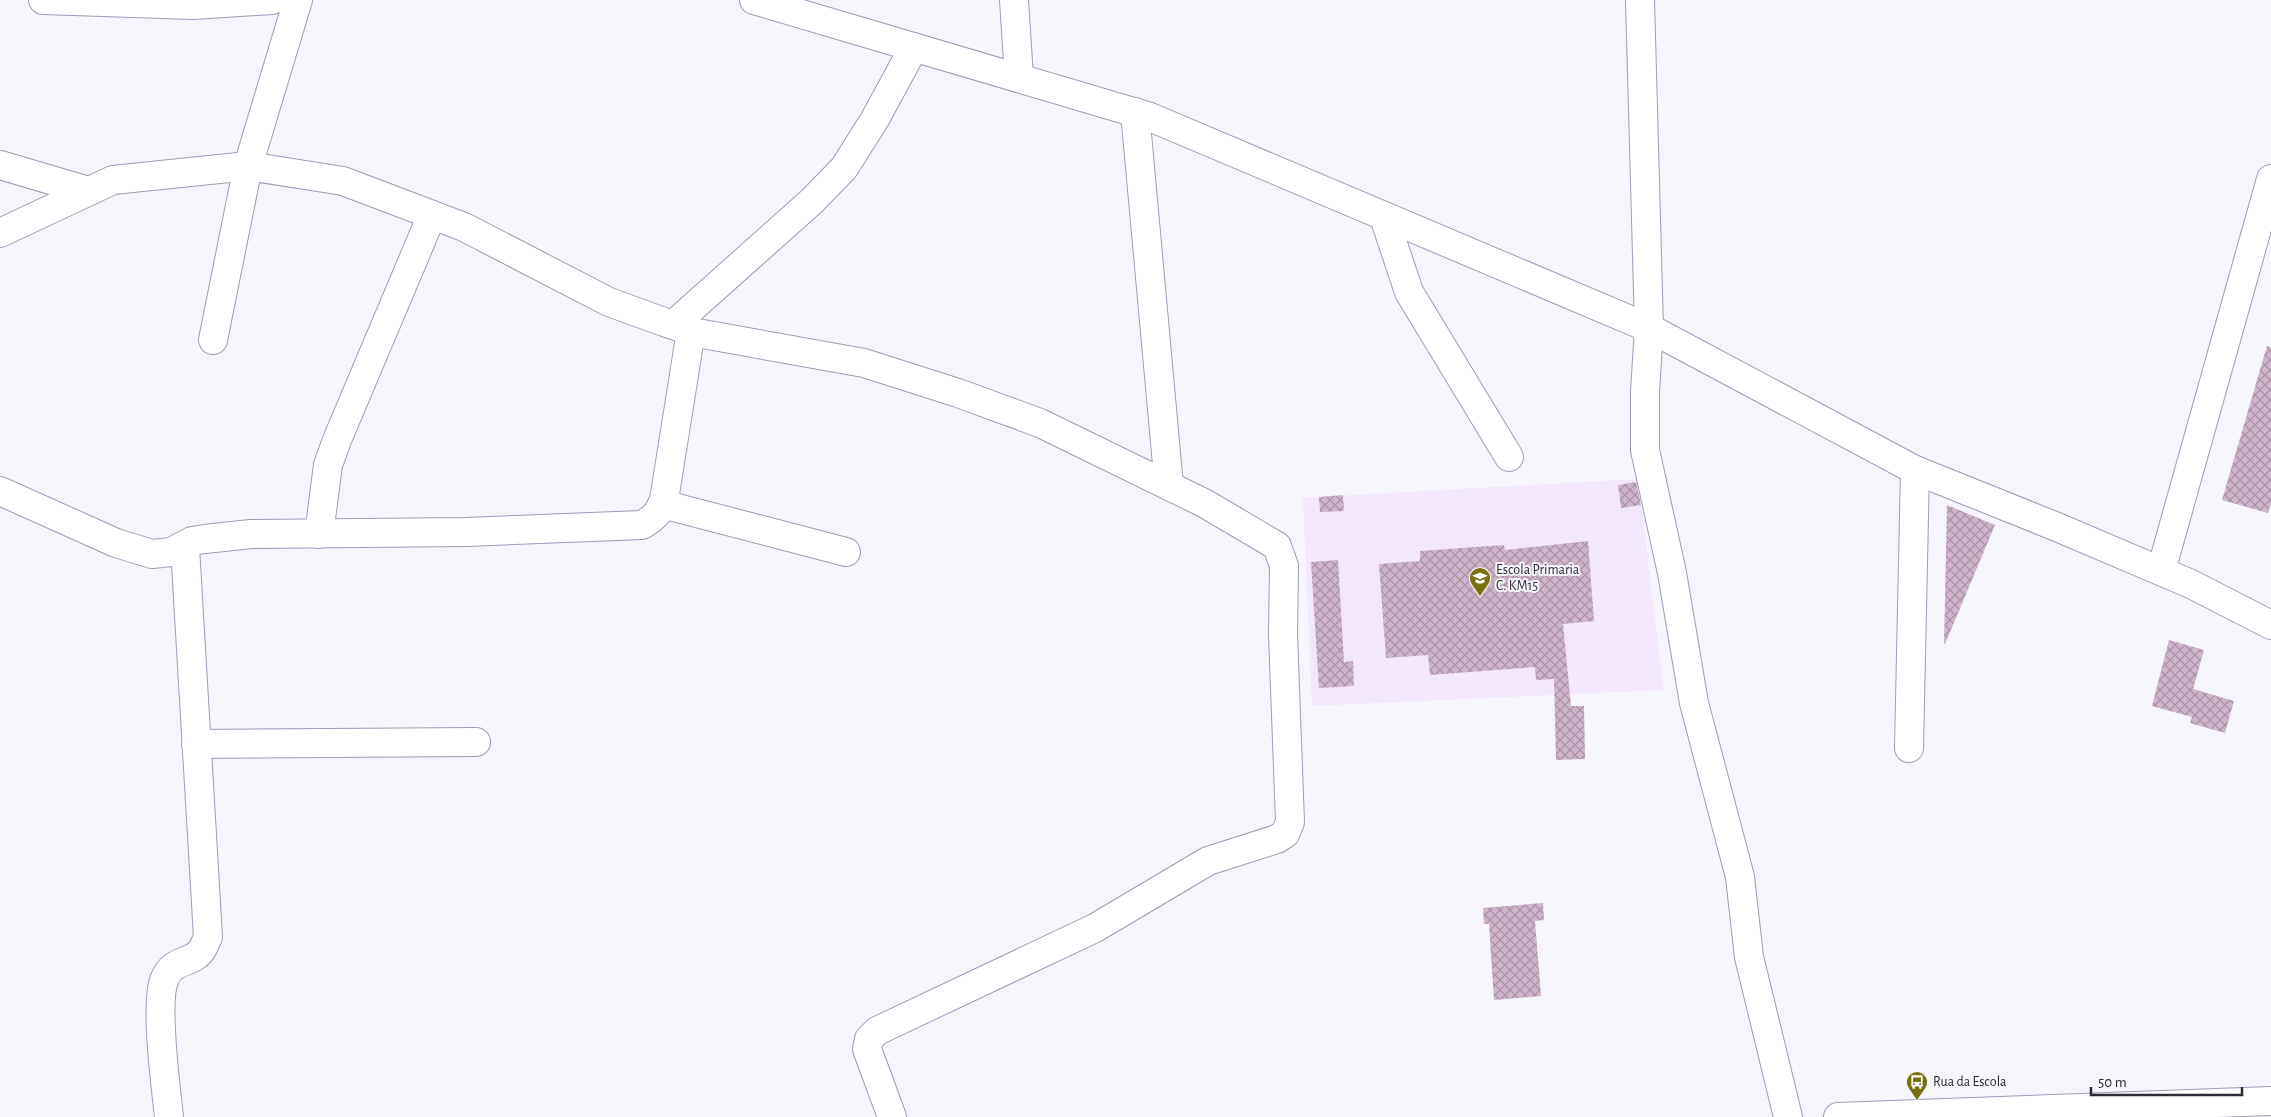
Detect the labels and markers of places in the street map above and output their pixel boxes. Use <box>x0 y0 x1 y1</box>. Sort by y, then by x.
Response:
place label: Escola Primaria C. KM15 <box>1496 563 1580 593</box>
school or university icon: Escola Primaria C. KM15 <box>1468 566 1492 597</box>
bus stop icon: Rua da Escola <box>1905 1070 1929 1101</box>
place label: Rua da Escola <box>1933 1075 2007 1089</box>

